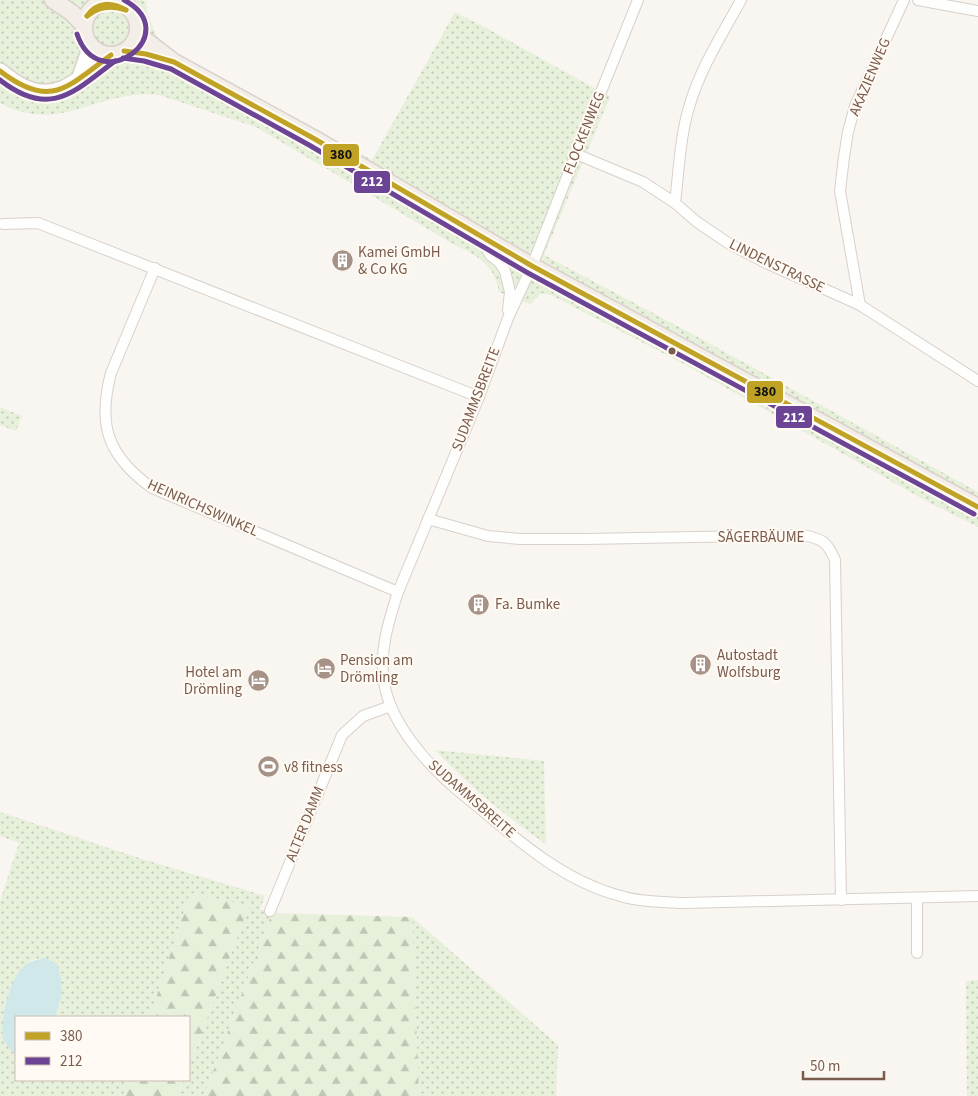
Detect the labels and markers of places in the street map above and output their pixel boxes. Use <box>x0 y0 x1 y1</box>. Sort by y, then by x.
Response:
place label: Kamei GmbH & Co KG <box>358 242 441 280</box>
building icon: Kamei GmbH & Co KG <box>330 249 354 273</box>
unlabelled marker <box>667 346 677 356</box>
building icon: Fa. Bumke <box>467 592 491 616</box>
place label: Fa. Bumke <box>495 594 560 615</box>
place label: Autostadt Wolfsburg <box>717 645 781 683</box>
place label: Pension am Drömling <box>340 650 413 688</box>
building icon: Autostadt Wolfsburg <box>689 652 713 676</box>
hotel icon: Pension am Drömling <box>312 657 336 681</box>
place label: Hotel am Drömling <box>184 662 242 700</box>
hotel icon: Hotel am Drömling <box>246 669 270 693</box>
sports icon: v8 fitness <box>256 755 280 779</box>
place label: v8 fitness <box>284 757 343 778</box>

